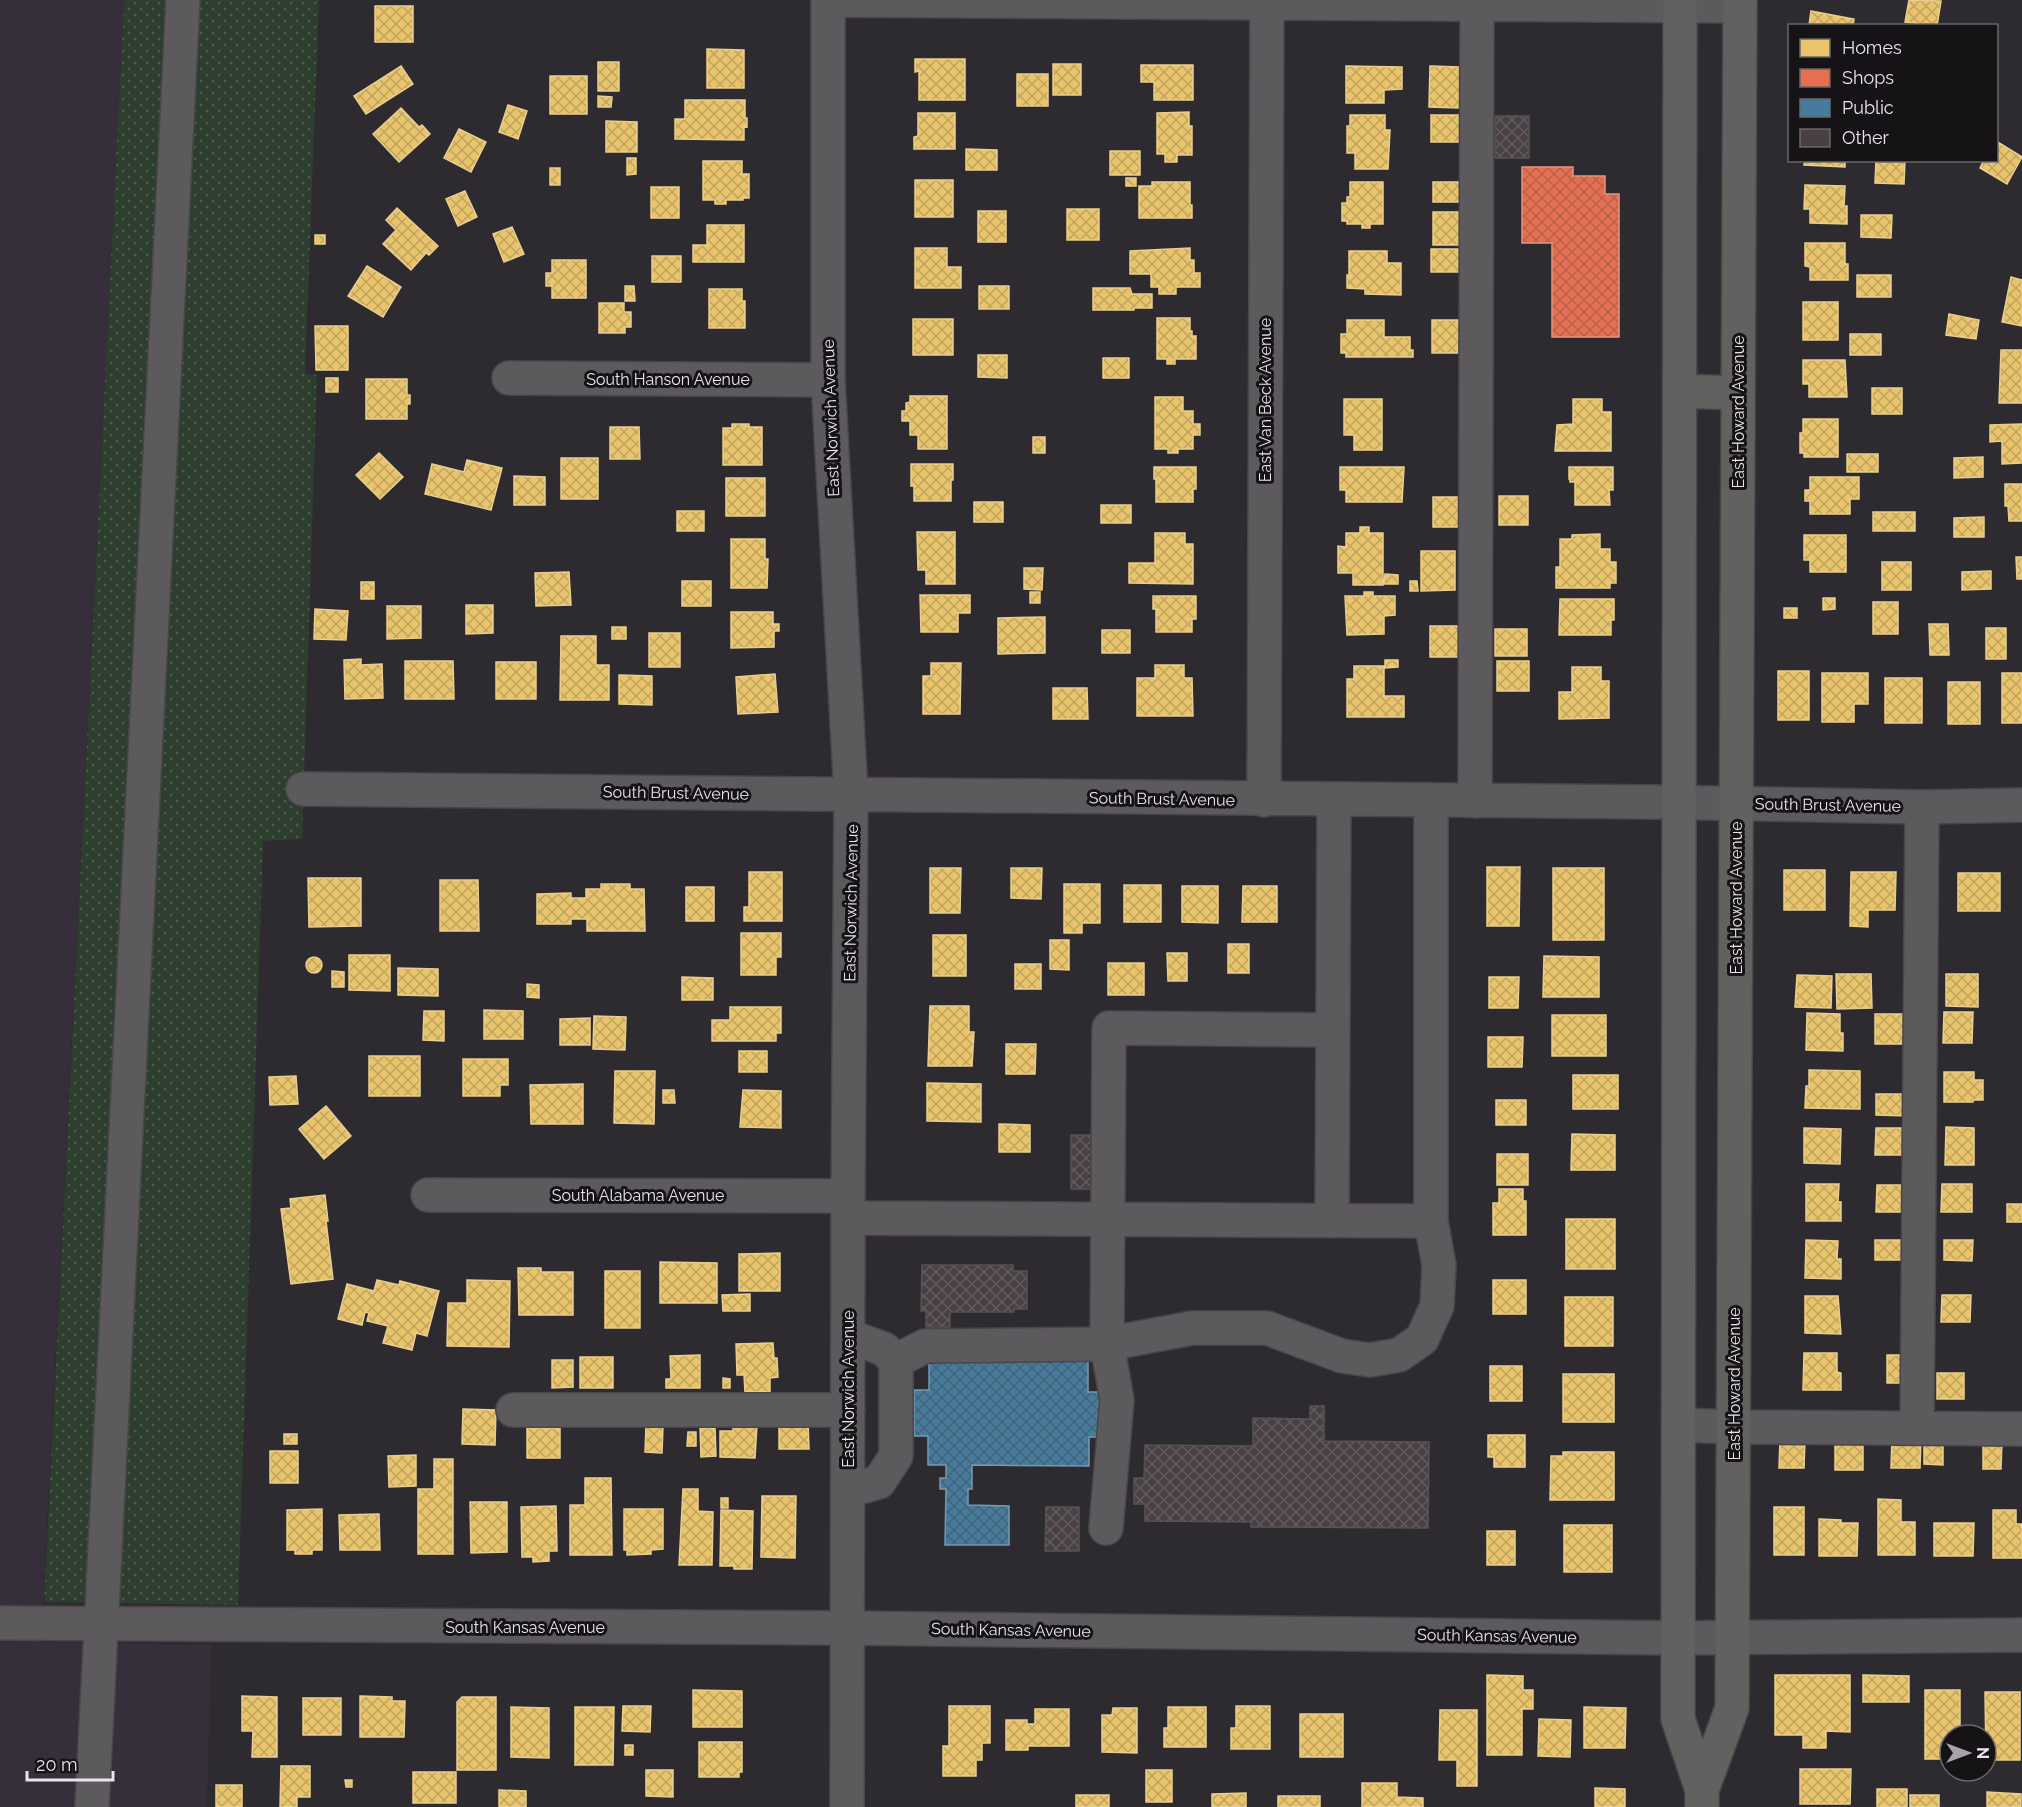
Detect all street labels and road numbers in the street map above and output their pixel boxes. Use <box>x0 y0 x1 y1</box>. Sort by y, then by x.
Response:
street label: East Van Beck Avenue <box>1256 318 1275 482</box>
street label: East Howard Avenue <box>1729 335 1748 489</box>
street label: East Norwich Avenue <box>819 339 843 497</box>
street label: South Hanson Avenue <box>586 370 750 389</box>
street label: South Brust Avenue <box>603 782 749 804</box>
street label: South Brust Avenue <box>1089 788 1235 810</box>
street label: South Brust Avenue <box>1755 794 1901 816</box>
street label: East Howard Avenue <box>1727 821 1746 975</box>
street label: East Norwich Avenue <box>840 824 862 982</box>
street label: South Alabama Avenue <box>552 1186 724 1205</box>
street label: East Howard Avenue <box>1725 1307 1744 1461</box>
street label: East Norwich Avenue <box>839 1310 858 1468</box>
street label: South Kansas Avenue <box>445 1618 605 1637</box>
street label: South Kansas Avenue <box>931 1619 1091 1641</box>
street label: South Kansas Avenue <box>1417 1625 1577 1647</box>

